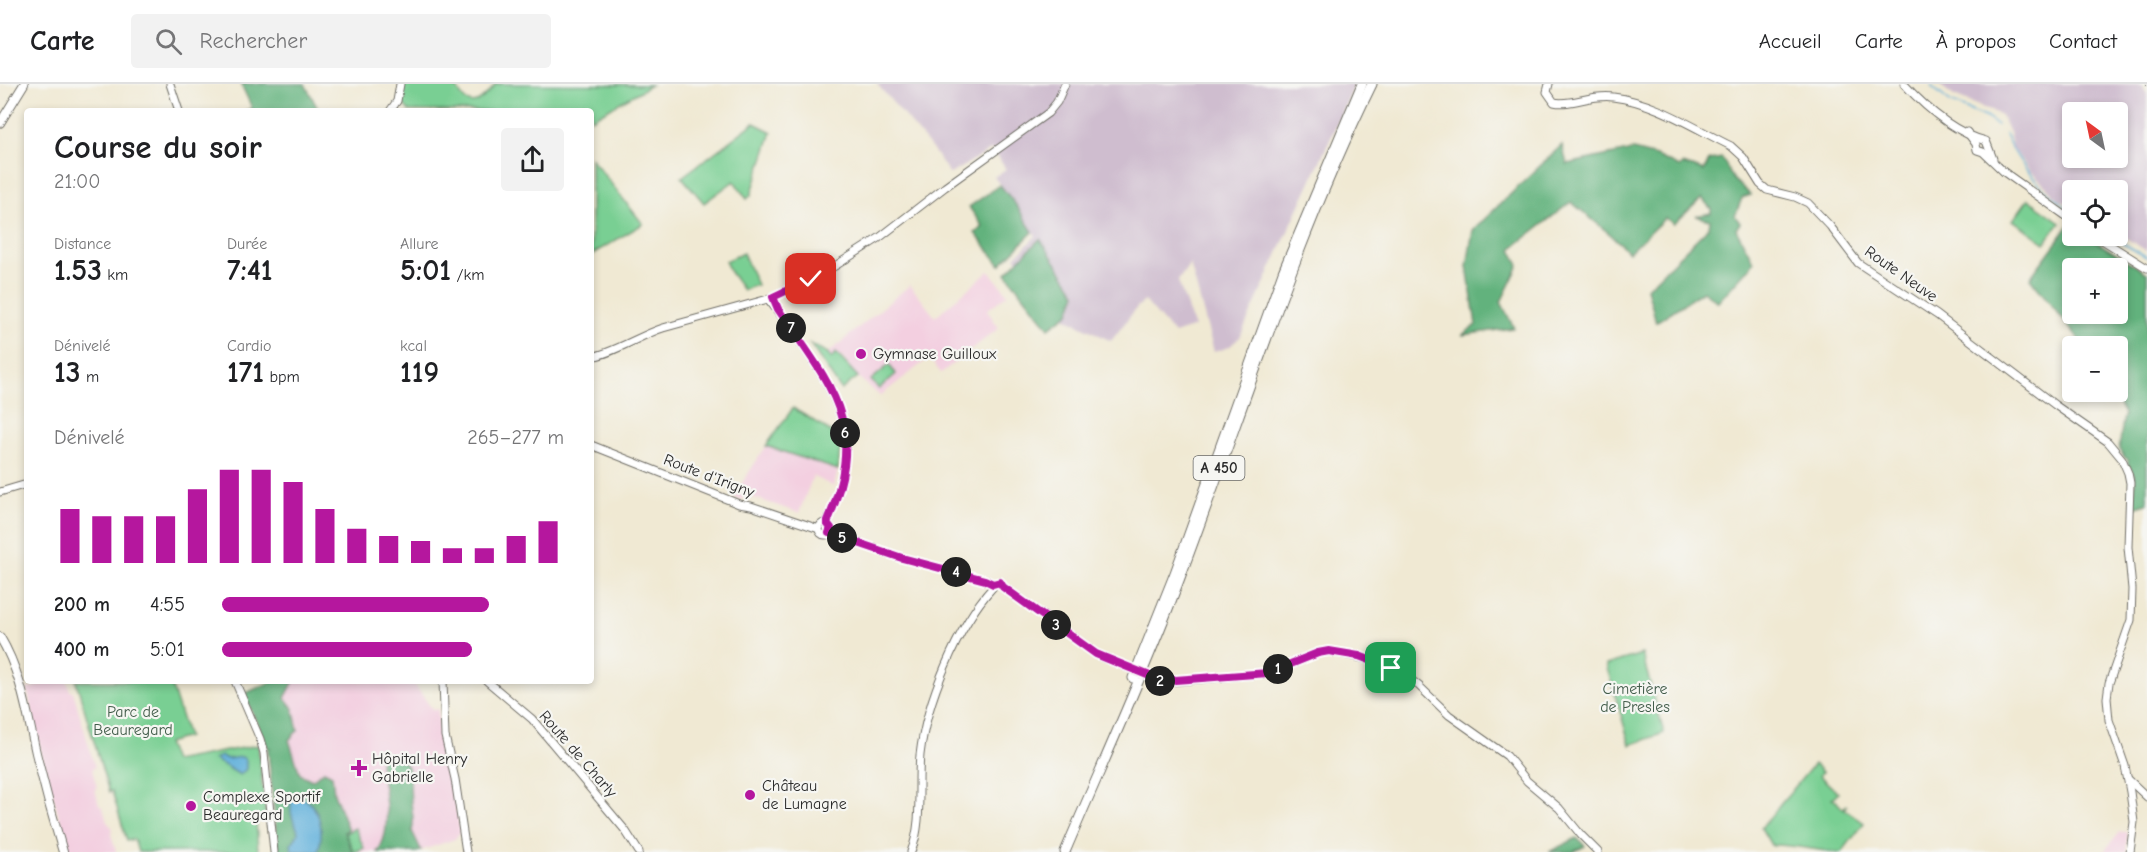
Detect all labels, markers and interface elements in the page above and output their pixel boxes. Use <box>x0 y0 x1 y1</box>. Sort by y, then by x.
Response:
search box <box>131 14 551 68</box>
text: Carte <box>30 25 95 57</box>
icon: search <box>152 25 185 58</box>
text: Rechercher <box>200 28 307 54</box>
text: Accueil <box>1759 29 1822 53</box>
text: Carte <box>1855 29 1903 53</box>
text: À propos <box>1936 29 2016 53</box>
text: Contact <box>2049 29 2117 53</box>
north arrow <box>2062 102 2128 168</box>
map controls <box>2062 102 2128 402</box>
text: Course du soir <box>54 128 262 166</box>
button: share <box>501 128 564 191</box>
text: 21:00 <box>54 170 100 193</box>
button: locate <box>2062 180 2128 246</box>
text: Distance <box>54 235 111 253</box>
text: Durée <box>227 235 267 253</box>
text: Allure <box>400 235 439 253</box>
street label: Route Neuve <box>1861 242 1941 306</box>
text: 1.53 <box>54 253 102 288</box>
text: 7:41 <box>227 253 273 288</box>
text: 5:01 <box>400 253 451 288</box>
pin <box>785 253 836 304</box>
button: + <box>2062 258 2128 324</box>
icon: check <box>794 262 827 295</box>
text: km <box>102 266 128 284</box>
text: /km <box>451 266 484 284</box>
pin: 7 <box>776 313 806 343</box>
text: 7 <box>787 319 795 337</box>
button: − <box>2062 336 2128 402</box>
text: Dénivelé <box>54 337 110 355</box>
text: Cardio <box>227 337 272 355</box>
text: kcal <box>400 337 427 355</box>
place label: Gymnase Guilloux <box>873 345 997 363</box>
marker: Gymnase Guilloux <box>854 347 868 361</box>
text: 13 <box>54 355 81 390</box>
text: 171 <box>227 355 264 390</box>
text: 119 <box>400 355 439 390</box>
text: m <box>81 368 99 386</box>
text: bpm <box>264 368 300 386</box>
pin: 6 <box>830 418 860 448</box>
text: 6 <box>841 424 849 442</box>
text: Dénivelé <box>54 426 125 449</box>
text: 265–277 m <box>467 426 564 449</box>
street label: Route d'Irigny <box>661 450 758 502</box>
road number: A 450 <box>1194 456 1244 480</box>
pin: 5 <box>827 523 857 553</box>
text: 5 <box>838 529 846 547</box>
pin: 4 <box>941 557 971 587</box>
text: 4 <box>952 563 960 581</box>
text: 200 m <box>54 593 110 616</box>
text: 4:55 <box>150 593 185 616</box>
pin: 3 <box>1041 610 1071 640</box>
text: 3 <box>1052 616 1060 634</box>
text: 400 m <box>54 638 109 661</box>
text: 5:01 <box>150 638 185 661</box>
pin <box>1365 642 1416 693</box>
icon: arrive <box>1374 651 1407 684</box>
pin: 1 <box>1263 654 1293 684</box>
text: 1 <box>1275 660 1281 678</box>
pin: 2 <box>1145 666 1175 696</box>
text: 2 <box>1156 672 1164 690</box>
park label: Cimetière de Presles <box>1600 680 1670 716</box>
park label: Parc de Beauregard <box>93 703 173 739</box>
street label: Route de Charly <box>535 707 621 802</box>
place label: Hôpital Henry Gabrielle <box>372 750 468 786</box>
marker: Hôpital Henry Gabrielle <box>350 759 368 777</box>
place label: Château de Lumagne <box>762 777 847 813</box>
place label: Complexe Sportif Beauregard <box>203 788 321 824</box>
marker: Château de Lumagne <box>743 788 757 802</box>
marker: Complexe Sportif Beauregard <box>184 799 198 813</box>

